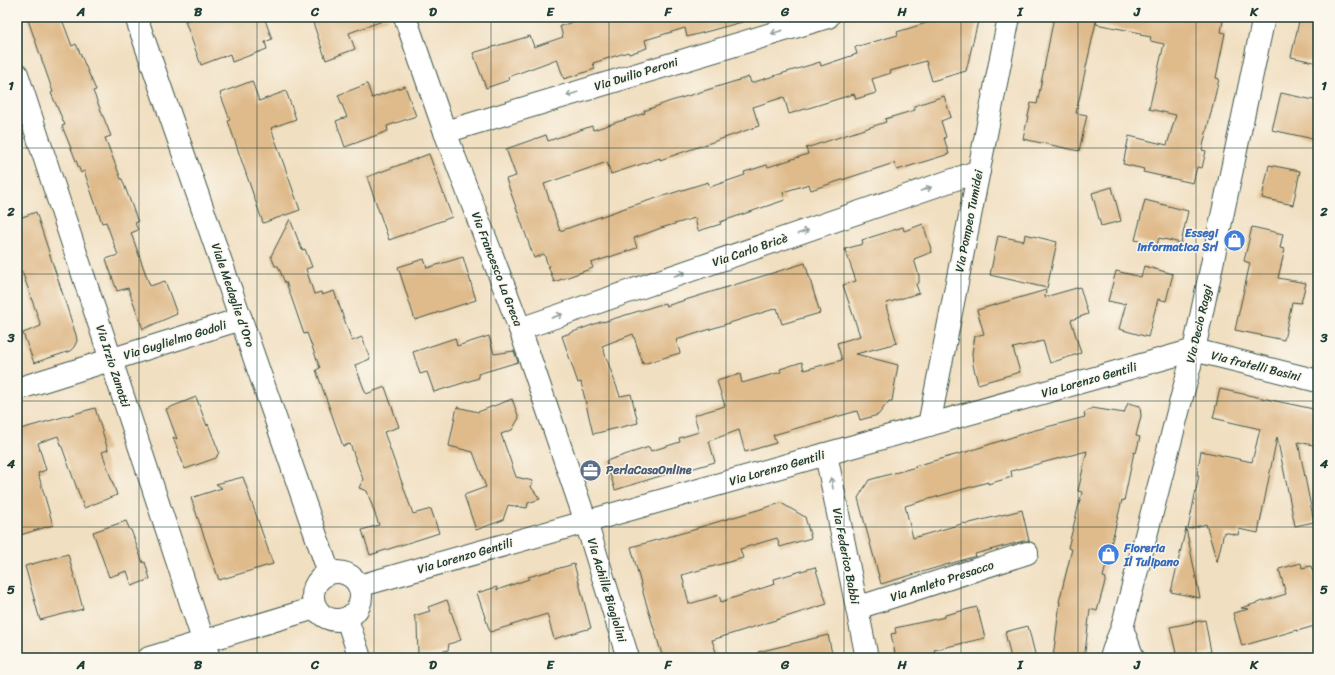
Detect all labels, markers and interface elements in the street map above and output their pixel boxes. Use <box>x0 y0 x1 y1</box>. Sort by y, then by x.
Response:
text: A <box>76 0 85 23</box>
text: B <box>194 0 203 23</box>
text: C <box>310 0 320 23</box>
text: D <box>429 0 437 23</box>
text: E <box>546 0 555 23</box>
text: F <box>663 0 672 23</box>
text: G <box>780 0 790 23</box>
text: H <box>896 0 907 23</box>
text: I <box>1016 0 1024 23</box>
text: J <box>1133 0 1141 23</box>
text: K <box>1249 0 1259 23</box>
one-way arrow <box>770 29 783 36</box>
street label: Via Duilio Peroni <box>591 51 681 97</box>
text: 1 <box>8 74 14 97</box>
text: 1 <box>1321 74 1327 97</box>
one-way arrow <box>566 91 579 98</box>
street label: Via Pompeo Tumidei <box>948 167 990 274</box>
one-way arrow <box>920 185 932 193</box>
text: 2 <box>6 200 15 223</box>
text: 2 <box>1319 200 1328 223</box>
street label: Via Francesco La Greca <box>465 208 529 331</box>
place label: Essegi informatica Srl <box>1137 222 1219 258</box>
street label: Via Carlo Bricè <box>709 227 791 273</box>
one-way arrow <box>797 227 809 235</box>
shop icon: Essegi informatica Srl <box>1221 227 1247 253</box>
street label: Viale Medaglie d'Oro <box>205 240 261 350</box>
one-way arrow <box>674 269 686 277</box>
street label: Via Decio Raggi <box>1179 282 1219 365</box>
one-way arrow <box>551 312 564 319</box>
street label: Via Guglielmo Godoli <box>121 314 230 366</box>
street label: Via Irzio Zanotti <box>89 322 137 411</box>
text: 3 <box>6 326 15 349</box>
text: 3 <box>1319 326 1328 349</box>
street label: Via fratelli Basini <box>1209 344 1304 388</box>
street label: Via Lorenzo Gentili <box>1039 356 1140 404</box>
street label: Via Lorenzo Gentili <box>727 444 828 492</box>
text: 4 <box>6 452 16 475</box>
text: 4 <box>1319 452 1329 475</box>
office icon: PerlaCasaOnline <box>578 457 604 483</box>
place label: PerlaCasaOnline <box>606 459 692 481</box>
one-way arrow <box>827 476 835 489</box>
street label: Via Federico Babbi <box>826 506 866 607</box>
street label: Via Lorenzo Gentili <box>415 532 516 580</box>
street label: Via Achille Biagiolini <box>581 535 634 646</box>
place label: Fioreria Il Tulipano <box>1123 537 1180 573</box>
shop icon: Fioreria Il Tulipano <box>1096 542 1122 568</box>
street label: Via Amleto Presacco <box>887 554 997 608</box>
text: 5 <box>7 578 15 601</box>
text: 5 <box>1320 578 1328 601</box>
text: A <box>76 653 85 675</box>
text: B <box>194 653 203 675</box>
text: C <box>310 653 320 675</box>
text: D <box>429 653 437 675</box>
text: E <box>546 653 555 675</box>
text: F <box>663 653 672 675</box>
text: G <box>780 653 790 675</box>
text: H <box>896 653 907 675</box>
text: I <box>1016 653 1024 675</box>
text: J <box>1133 653 1141 675</box>
text: K <box>1249 653 1259 675</box>

